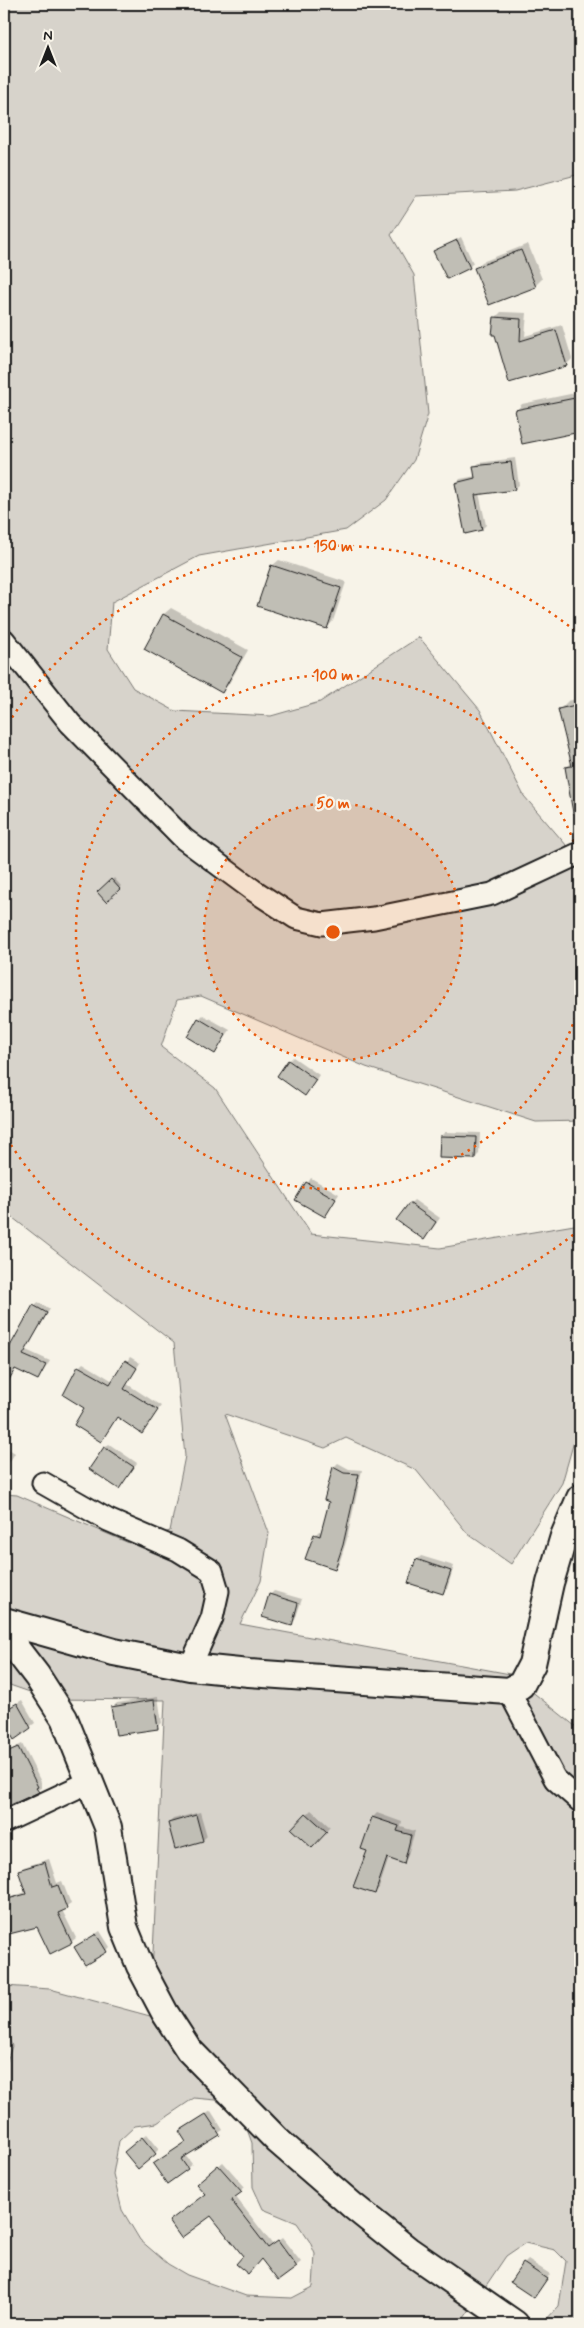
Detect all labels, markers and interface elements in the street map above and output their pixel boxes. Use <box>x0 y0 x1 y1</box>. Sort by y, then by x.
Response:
north arrow <box>22 22 72 72</box>
text: N <box>43 27 53 45</box>
text: 150 m <box>313 537 353 557</box>
text: 100 m <box>313 666 353 686</box>
text: 50 m <box>316 794 350 814</box>
centre of rings <box>324 923 342 941</box>

